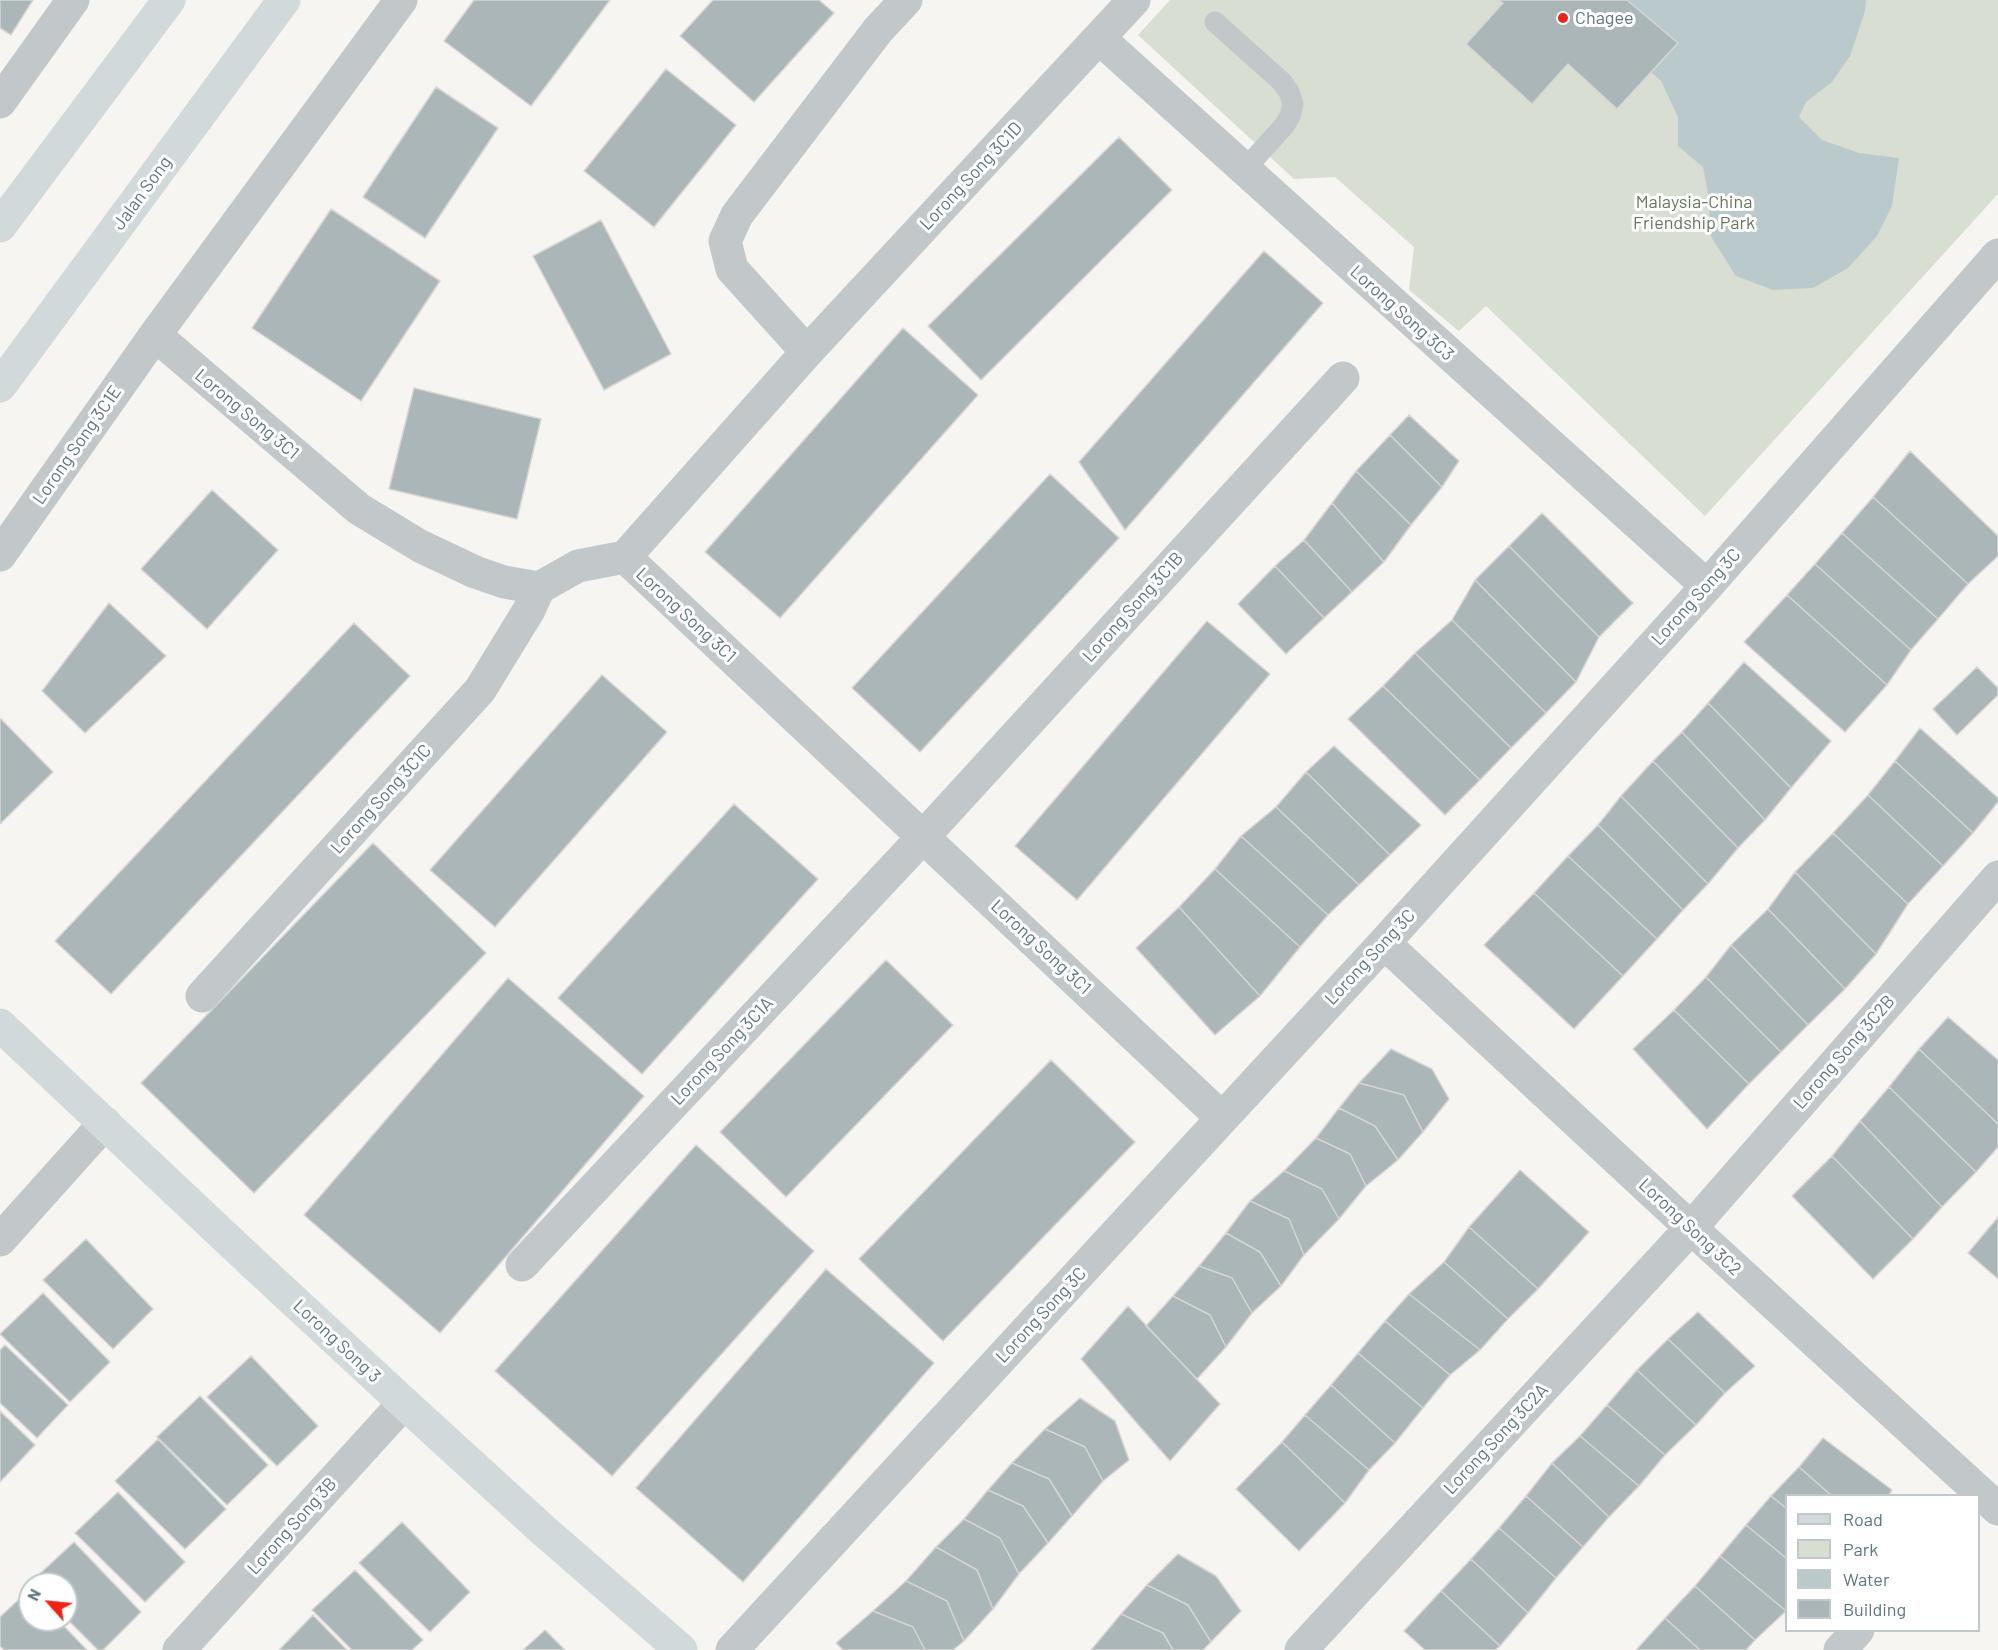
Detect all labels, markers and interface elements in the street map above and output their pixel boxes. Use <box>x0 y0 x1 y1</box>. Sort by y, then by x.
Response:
place label: Chagee <box>1575 7 1634 29</box>
marker: Chagee <box>1556 11 1570 25</box>
street label: Lorong Song 3C1D <box>915 117 1027 235</box>
street label: Jalan Song <box>108 152 176 234</box>
park label: Malaysia-China Friendship Park <box>1633 191 1755 234</box>
street label: Lorong Song 3C3 <box>1346 261 1458 365</box>
street label: Lorong Song 3C1 <box>191 364 303 464</box>
street label: Lorong Song 3C1E <box>28 382 126 508</box>
street label: Lorong Song 3C <box>1647 544 1745 650</box>
street label: Lorong Song 3C1B <box>1078 548 1188 666</box>
street label: Lorong Song 3C1 <box>631 563 741 667</box>
street label: Lorong Song 3C1C <box>326 740 436 858</box>
street label: Lorong Song 3C1 <box>986 895 1096 999</box>
street label: Lorong Song 3C <box>1320 905 1420 1009</box>
street label: Lorong Song 3C2B <box>1789 991 1899 1113</box>
street label: Lorong Song 3C1A <box>666 992 778 1110</box>
street label: Lorong Song 3C2 <box>1634 1174 1746 1280</box>
street label: Lorong Song 3C <box>991 1263 1091 1367</box>
street label: Lorong Song 3 <box>289 1295 385 1387</box>
street label: Lorong Song 3C2A <box>1439 1379 1553 1499</box>
street label: Lorong Song 3B <box>243 1473 341 1579</box>
legend <box>1785 1494 1980 1632</box>
text: Road <box>1843 1508 1883 1530</box>
text: Park <box>1843 1538 1878 1560</box>
text: Water <box>1843 1568 1890 1590</box>
north arrow <box>18 1572 78 1632</box>
text: N <box>22 1585 44 1604</box>
text: Building <box>1843 1598 1906 1620</box>

